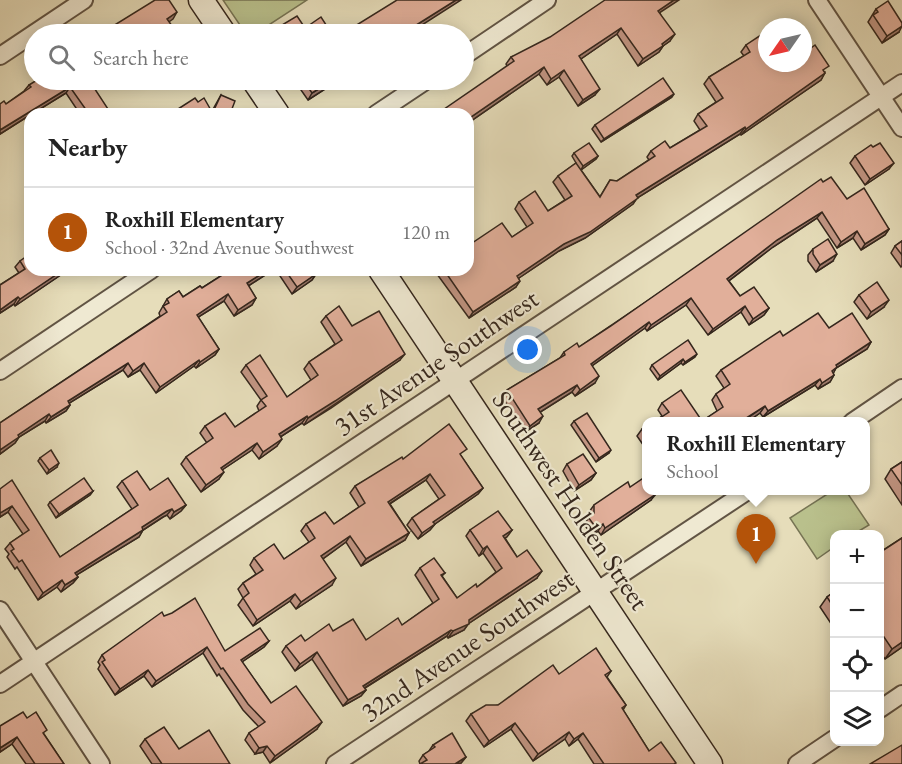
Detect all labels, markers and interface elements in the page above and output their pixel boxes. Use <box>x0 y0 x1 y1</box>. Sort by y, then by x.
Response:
north arrow <box>758 18 812 72</box>
search box <box>24 24 474 90</box>
icon: search <box>45 41 78 74</box>
text: Search here <box>93 43 188 72</box>
text: Nearby <box>48 130 128 164</box>
text: Roxhill Elementary <box>105 205 284 234</box>
text: 1 <box>62 219 73 245</box>
text: 120 m <box>402 219 450 245</box>
text: School · 32nd Avenue Southwest <box>105 234 354 260</box>
street label: 31st Avenue Southwest <box>327 280 545 443</box>
your location <box>513 335 542 364</box>
street label: Southwest Holden Street <box>485 384 658 617</box>
popup <box>642 417 870 495</box>
text: Roxhill Elementary <box>666 429 846 458</box>
text: School <box>666 458 718 484</box>
pin: 1 <box>736 514 776 564</box>
map controls <box>830 530 884 746</box>
button: + <box>830 530 884 584</box>
street label: 32nd Avenue Southwest <box>354 560 581 729</box>
button: − <box>830 584 884 638</box>
button: locate <box>830 638 884 692</box>
button: layers <box>830 692 884 746</box>

